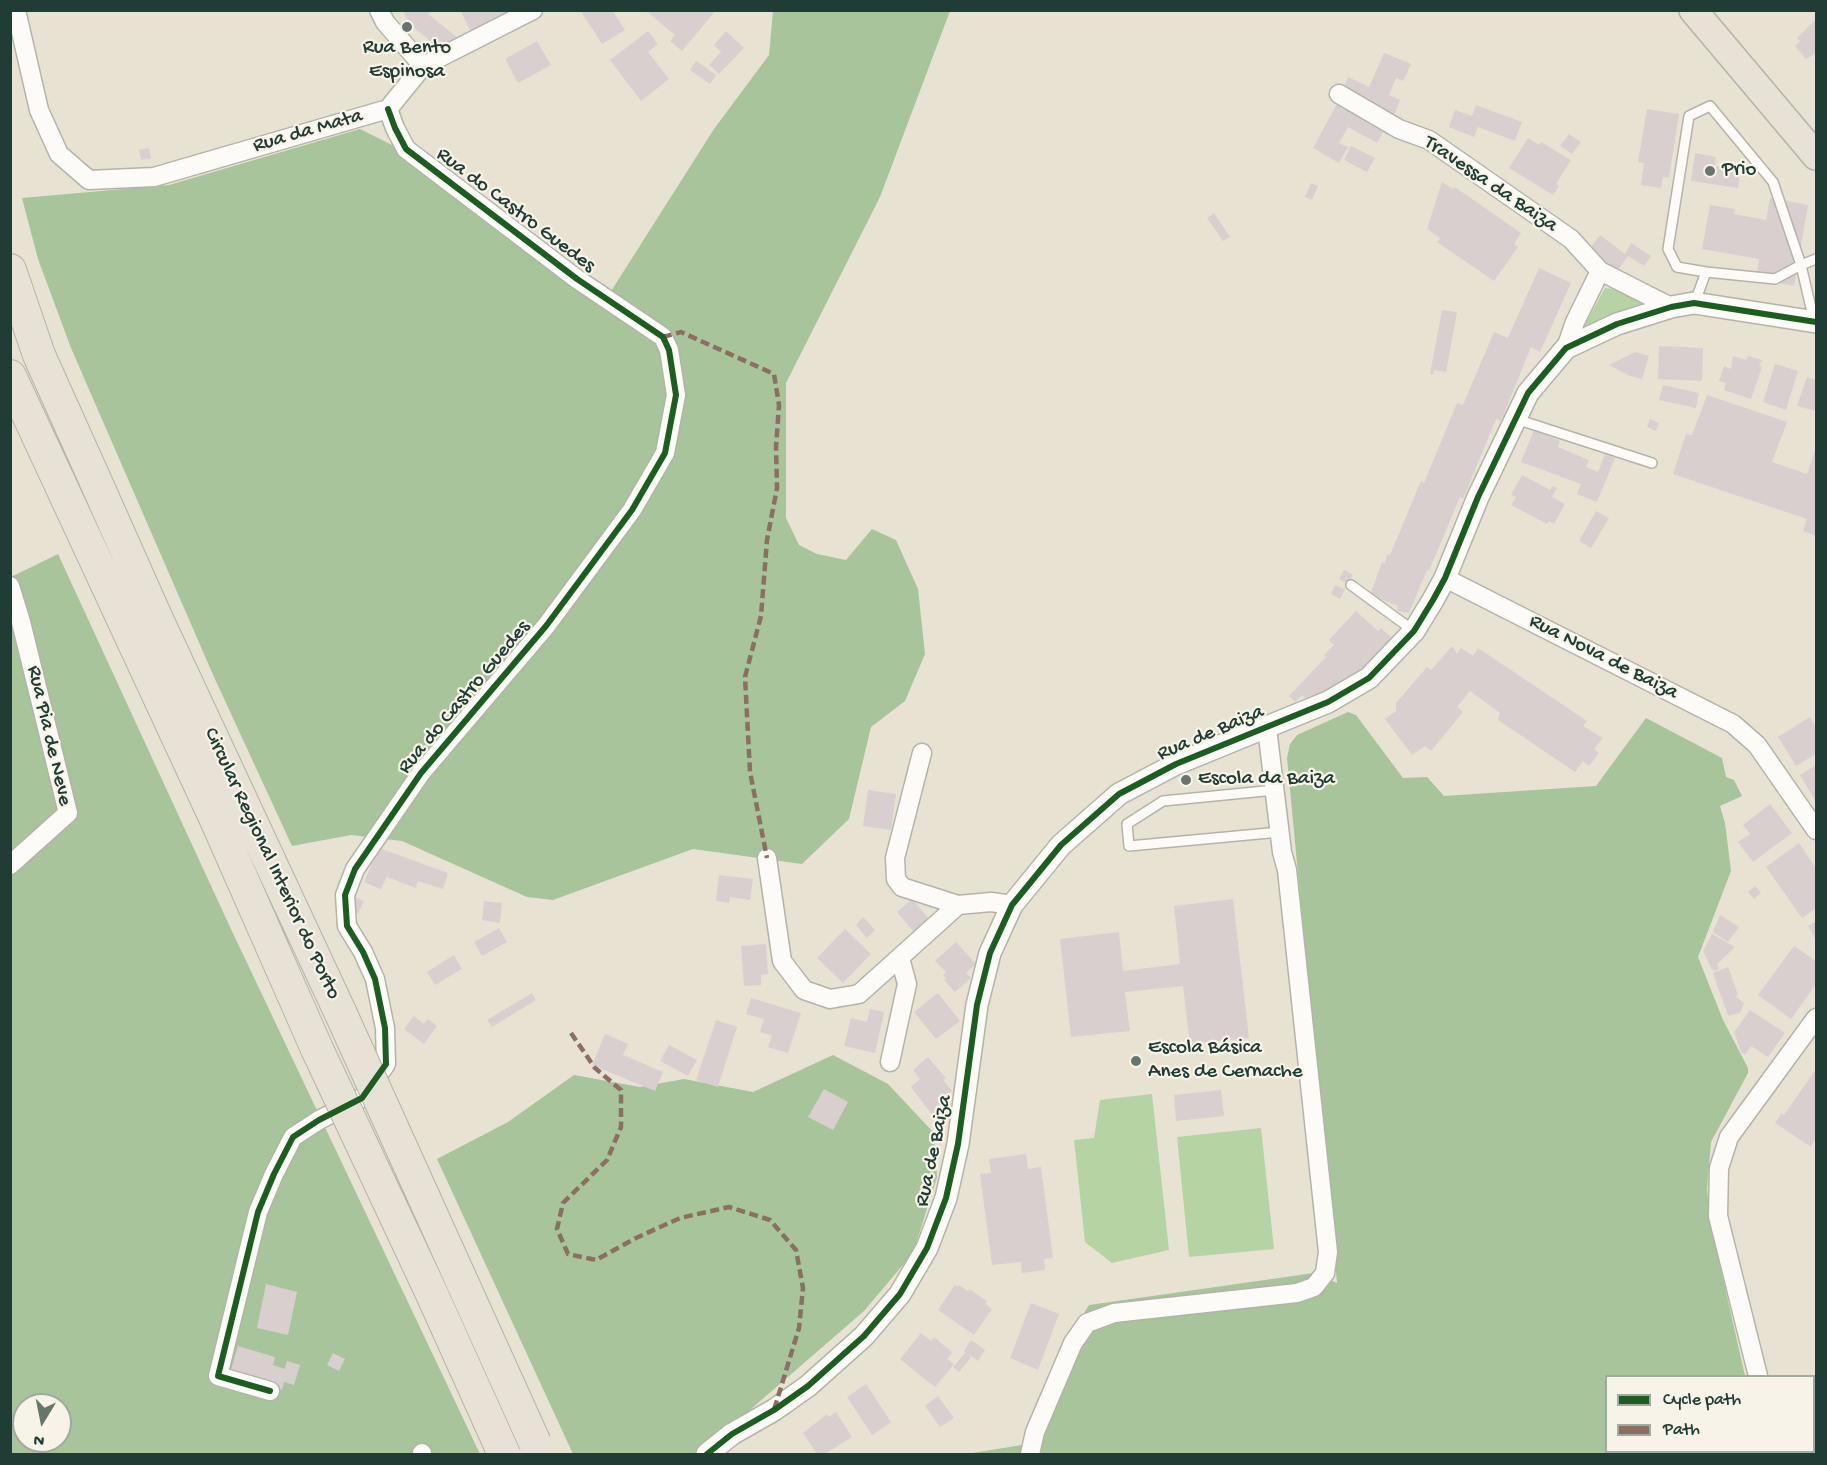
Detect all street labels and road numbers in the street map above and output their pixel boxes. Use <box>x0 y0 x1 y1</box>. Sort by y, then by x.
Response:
street label: Rua da Mata <box>250 104 366 160</box>
street label: Travessa da Baiza <box>1418 131 1562 239</box>
street label: Rua do Castro Guedes <box>430 143 600 279</box>
street label: Rua Nova de Baiza <box>1524 610 1682 706</box>
street label: Rua do Castro Guedes <box>393 616 537 780</box>
street label: Rua Pia de Neve <box>20 663 76 809</box>
street label: Rua de Baiza <box>1154 700 1268 768</box>
street label: Circular Regional Interior do Porto <box>197 724 345 1004</box>
street label: Rua de Baiza <box>911 1093 959 1209</box>

